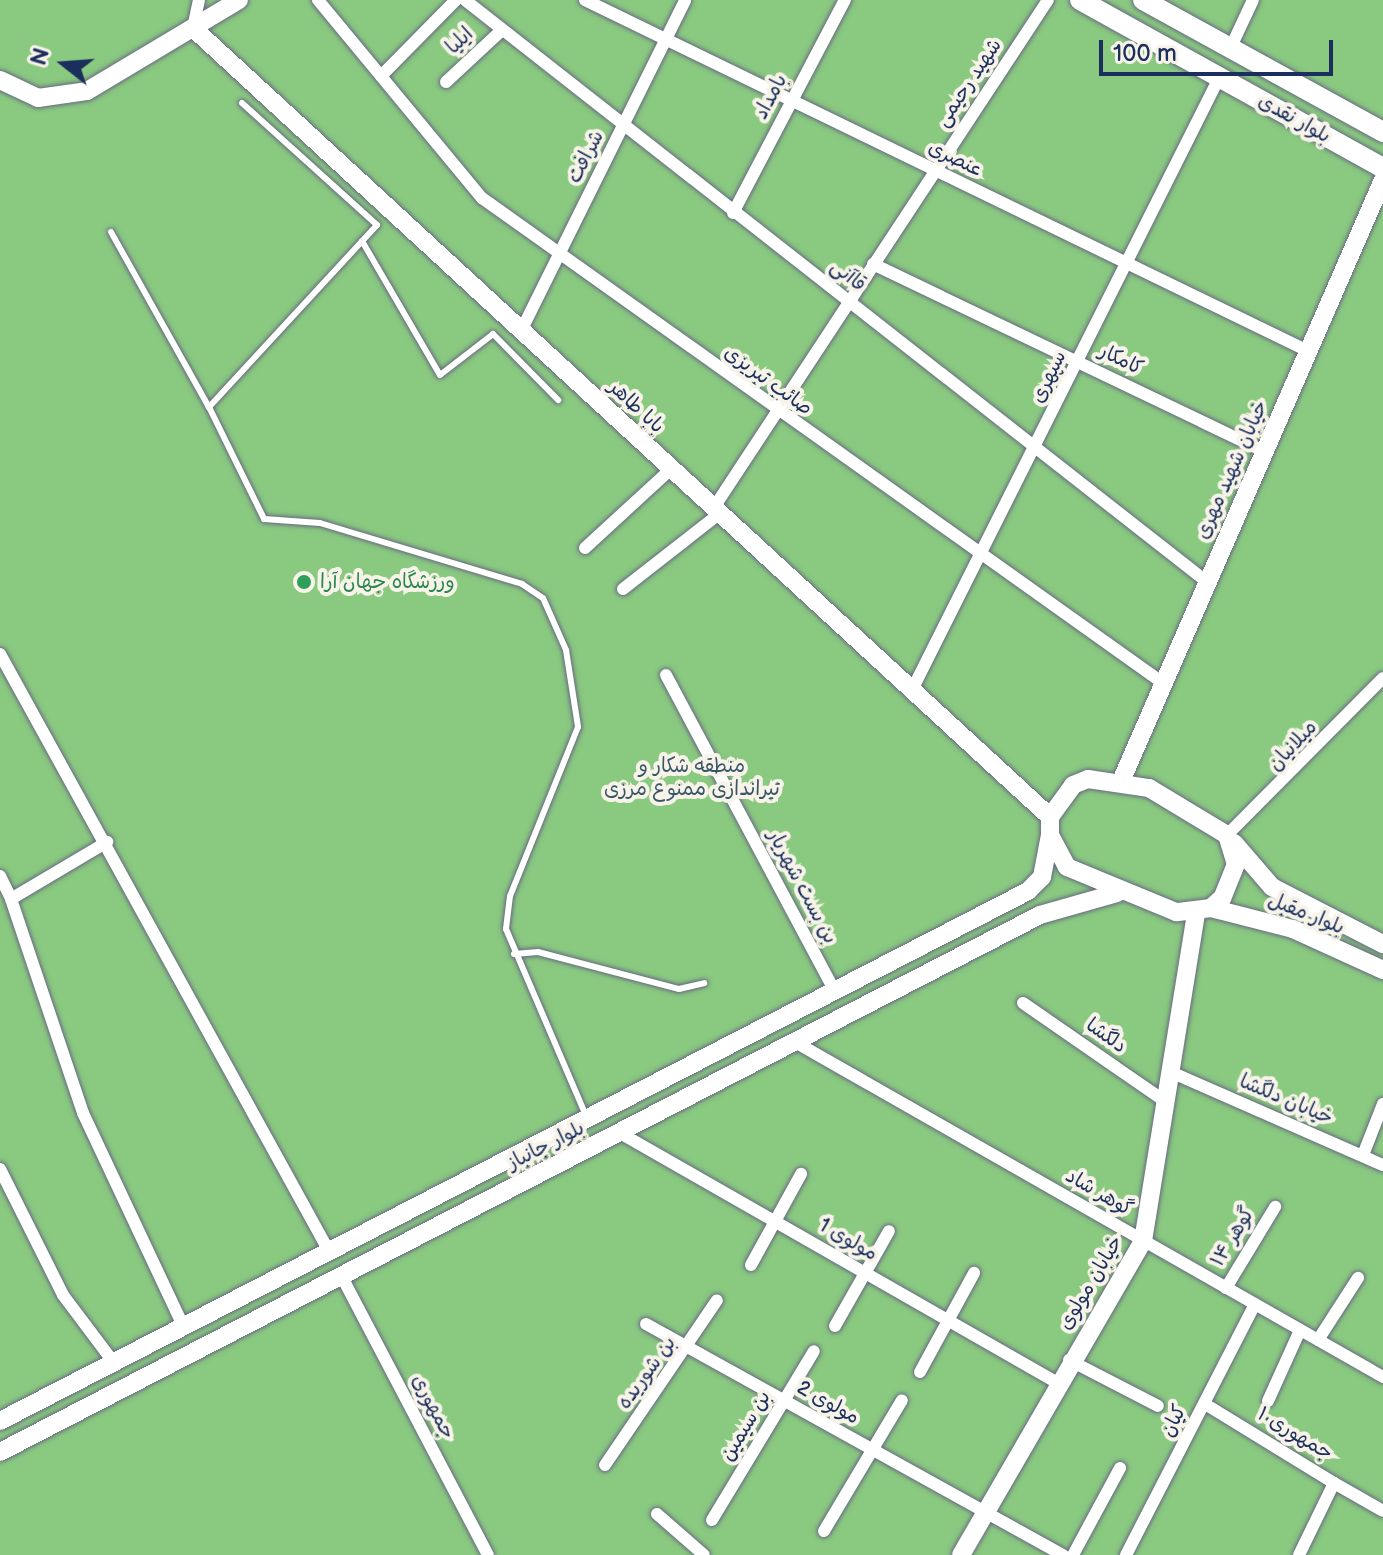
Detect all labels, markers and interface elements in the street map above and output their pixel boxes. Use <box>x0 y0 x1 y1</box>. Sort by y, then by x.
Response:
street label: ایلیا <box>441 22 479 60</box>
north arrow <box>24 24 104 104</box>
scale bar <box>1103 24 1337 74</box>
street label: شهید رحیمی <box>931 34 1007 132</box>
text: 100 m <box>1113 39 1177 68</box>
text: N <box>25 45 56 69</box>
street label: بامداد <box>749 70 793 124</box>
street label: بلوار نقدی <box>1254 89 1334 149</box>
street label: شرافت <box>563 127 609 187</box>
street label: عنصری <box>924 136 986 182</box>
street label: قاآنی <box>825 255 871 297</box>
street label: کامکار <box>1095 339 1147 381</box>
street label: صائب تبریزی <box>719 341 817 421</box>
street label: سپهری <box>1026 347 1072 407</box>
street label: بابا طاهر <box>603 375 669 439</box>
street label: خیابان شهید مهری <box>1191 397 1273 543</box>
place label: ورزشگاه جهان آرا <box>320 570 455 594</box>
marker: ورزشگاه جهان آرا <box>295 573 313 591</box>
street label: میلانیان <box>1264 716 1322 776</box>
park label: منطقه شکار و تیراندازی ممنوع مرزی <box>604 754 780 801</box>
street label: بن بست شهریار <box>762 826 842 948</box>
street label: بلوار مقبل <box>1264 888 1348 940</box>
street label: دلگشا <box>1081 1013 1131 1059</box>
street label: خیابان دلگشا <box>1236 1070 1336 1130</box>
street label: بلوار جانباز <box>503 1116 589 1176</box>
street label: گوهر شاد <box>1061 1164 1137 1222</box>
street label: گوهر ۱۴ <box>1206 1203 1260 1271</box>
street label: مولوی 1 <box>814 1214 882 1266</box>
street label: خیابان مولوی <box>1054 1232 1128 1334</box>
street label: بن شوریده <box>613 1332 681 1414</box>
street label: جمهوری <box>406 1371 460 1443</box>
street label: مولوی 2 <box>792 1376 864 1430</box>
street label: بن سیمین <box>716 1386 776 1466</box>
street label: کیان <box>1156 1401 1192 1441</box>
street label: جمهوری۱۰ <box>1253 1402 1337 1466</box>

